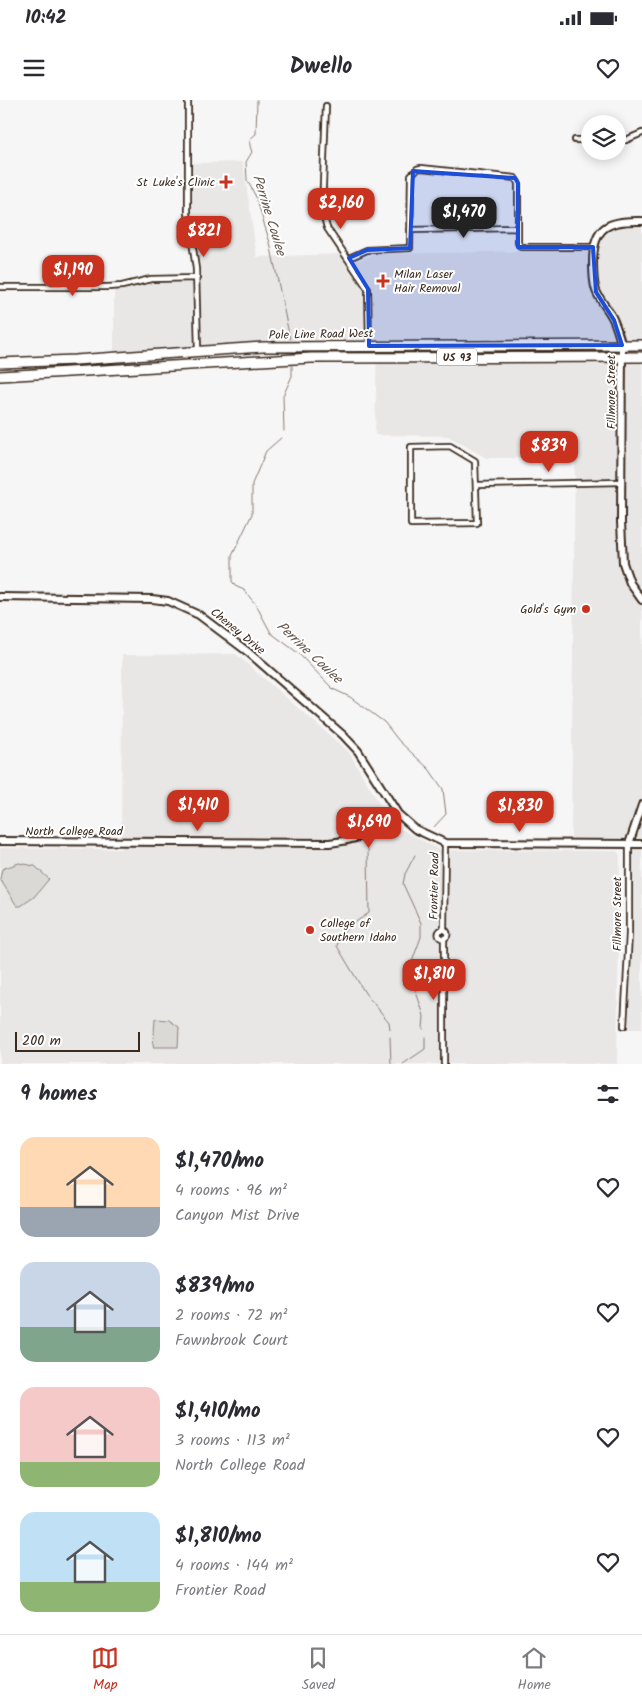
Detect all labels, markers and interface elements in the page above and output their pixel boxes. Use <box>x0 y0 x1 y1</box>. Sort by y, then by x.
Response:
text: 10:42 <box>25 3 67 33</box>
text: Dwello <box>290 50 352 85</box>
icon: menu <box>20 54 48 82</box>
icon: heart <box>594 54 622 82</box>
map controls <box>581 115 626 160</box>
button: layers <box>581 115 626 160</box>
water label: Perrine Coulee <box>246 172 292 260</box>
place label: St Luke's Clinic <box>137 173 215 192</box>
marker: St Luke's Clinic <box>219 175 233 189</box>
pin: $2,160 <box>300 188 382 230</box>
text: $2,160 <box>319 191 363 216</box>
pin: $1,470 <box>423 196 505 239</box>
text: $1,470 <box>443 200 485 225</box>
pin: $821 <box>174 216 234 258</box>
text: $821 <box>187 219 221 244</box>
pin: $1,190 <box>32 254 114 297</box>
text: $1,190 <box>53 258 93 283</box>
place label: Milan Laser Hair Removal <box>394 265 460 298</box>
marker: Milan Laser Hair Removal <box>376 274 390 288</box>
street label: Pole Line Road West <box>269 324 374 345</box>
road number: US 93 <box>437 348 477 366</box>
street label: Fillmore Street <box>602 354 621 429</box>
pin: $839 <box>519 430 579 473</box>
text: $839 <box>531 434 567 459</box>
place label: Gold's Gym <box>520 600 576 619</box>
street label: Cheney Drive <box>206 603 270 660</box>
marker: Gold's Gym <box>580 603 592 615</box>
water label: Perrine Coulee <box>271 616 349 690</box>
pin: $1,410 <box>157 790 239 832</box>
pin: $1,830 <box>479 790 561 833</box>
text: $1,410 <box>178 793 218 818</box>
text: $1,830 <box>498 794 542 819</box>
pin: $1,690 <box>328 806 410 849</box>
text: $1,690 <box>347 810 391 835</box>
street label: North College Road <box>25 822 124 841</box>
street label: Frontier Road <box>424 851 445 920</box>
street label: Fillmore Street <box>608 876 627 951</box>
place label: College of Southern Idaho <box>320 914 396 947</box>
marker: College of Southern Idaho <box>304 924 316 936</box>
pin: $1,810 <box>393 958 475 1001</box>
text: $1,810 <box>414 962 454 987</box>
scale bar <box>15 1029 140 1052</box>
text: 200 m <box>22 1030 61 1052</box>
text: 9 homes <box>20 1078 97 1111</box>
icon: filters <box>594 1080 622 1108</box>
text: $1,470/mo <box>175 1145 264 1178</box>
icon: home <box>60 1157 120 1217</box>
icon: heart <box>594 1173 622 1201</box>
text: 4 rooms · 96 m² <box>175 1178 287 1203</box>
text: Canyon Mist Drive <box>175 1203 300 1228</box>
text: $839/mo <box>175 1270 255 1303</box>
icon: home <box>60 1282 120 1342</box>
icon: heart <box>594 1298 622 1326</box>
text: 2 rooms · 72 m² <box>175 1303 287 1328</box>
text: Fawnbrook Court <box>175 1328 288 1353</box>
text: $1,410/mo <box>175 1395 261 1428</box>
icon: home <box>60 1407 120 1467</box>
icon: heart <box>594 1423 622 1451</box>
text: 3 rooms · 113 m² <box>175 1428 290 1453</box>
text: North College Road <box>175 1453 305 1478</box>
text: $1,810/mo <box>175 1520 261 1553</box>
icon: home <box>60 1532 120 1592</box>
icon: heart <box>594 1548 622 1576</box>
text: 4 rooms · 144 m² <box>175 1553 293 1578</box>
text: Frontier Road <box>175 1578 265 1603</box>
tab: Map <box>91 1644 119 1696</box>
tab: Saved <box>302 1644 335 1696</box>
tab: Home <box>518 1644 551 1696</box>

